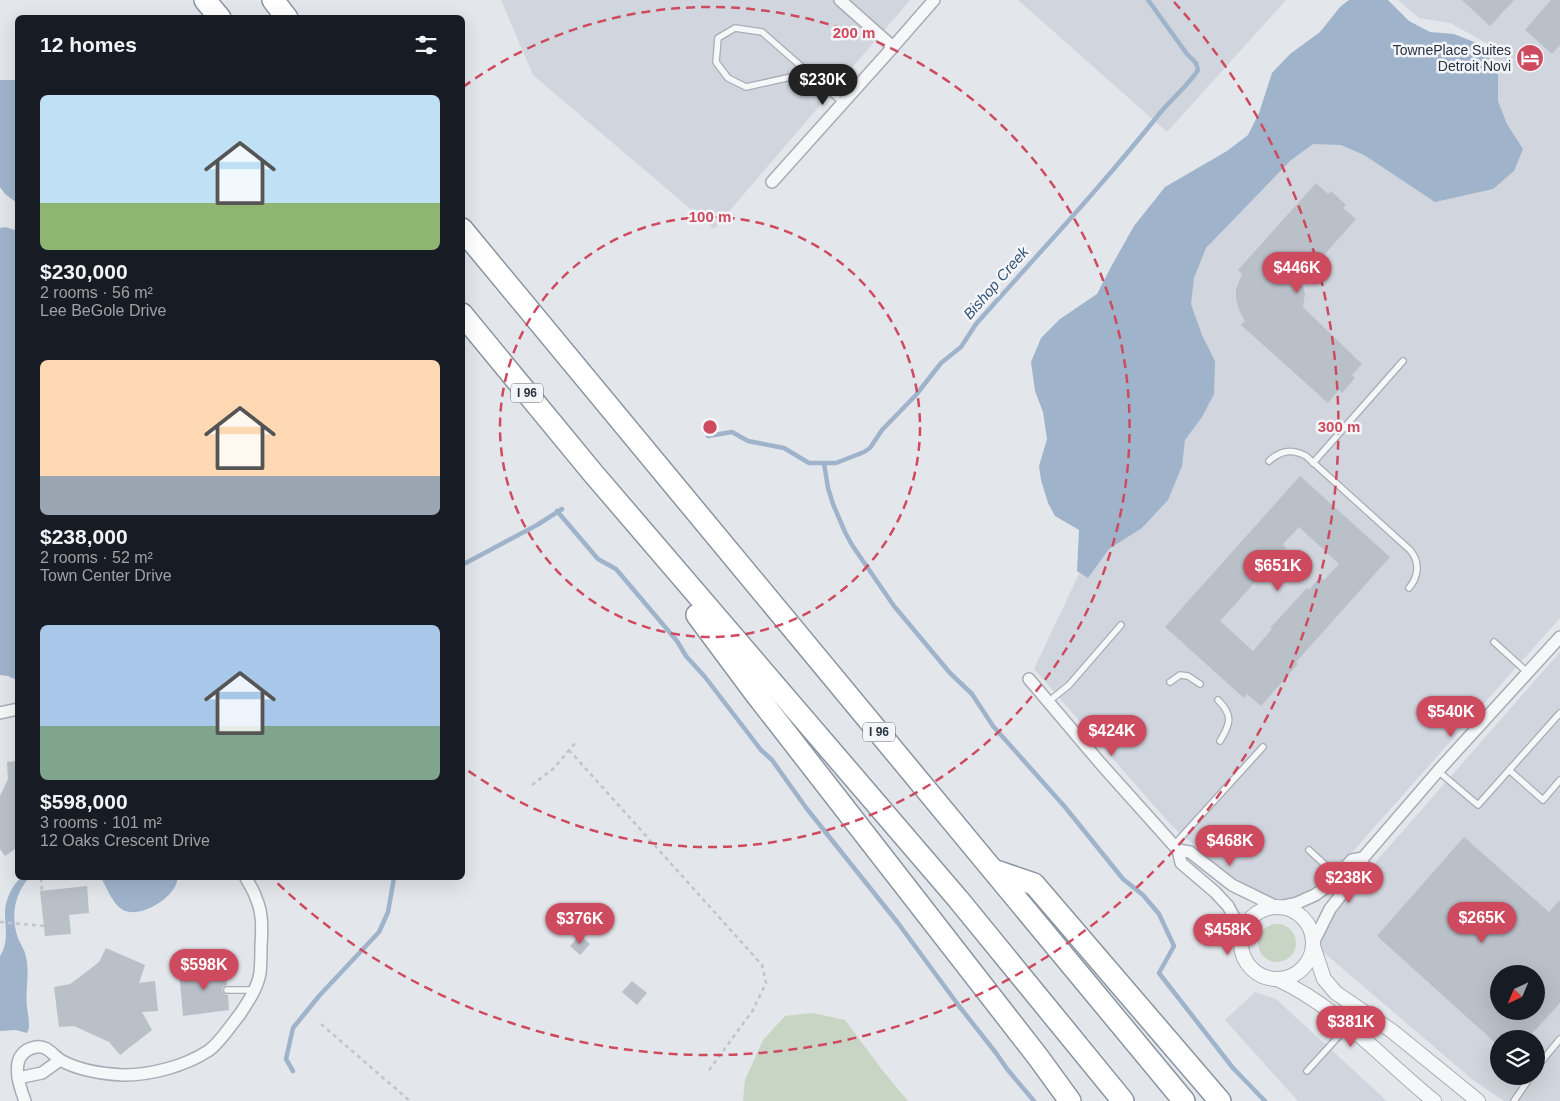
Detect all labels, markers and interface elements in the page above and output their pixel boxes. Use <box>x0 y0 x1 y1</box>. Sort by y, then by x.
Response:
text: 200 m <box>833 24 875 41</box>
icon: filters <box>412 31 440 59</box>
text: 12 homes <box>40 33 137 56</box>
place label: TownePlace Suites Detroit Novi <box>1393 42 1511 74</box>
hotel icon: TownePlace Suites Detroit Novi <box>1515 43 1545 73</box>
pin: $230K <box>788 64 858 106</box>
text: $230K <box>799 71 847 88</box>
icon: home <box>195 128 285 218</box>
text: 100 m <box>689 208 731 225</box>
water label: Bishop Creek <box>960 242 1033 322</box>
pin: $446K <box>1262 252 1332 294</box>
text: $446K <box>1273 259 1321 276</box>
text: $230,000 <box>40 260 128 283</box>
text: 2 rooms · 56 m² <box>40 284 153 301</box>
text: Lee BeGole Drive <box>40 302 166 319</box>
road number: I 96 <box>511 383 543 402</box>
icon: home <box>195 393 285 483</box>
centre of rings <box>701 418 719 436</box>
text: 300 m <box>1318 418 1360 435</box>
text: $238,000 <box>40 525 128 548</box>
text: 2 rooms · 52 m² <box>40 549 153 566</box>
pin: $651K <box>1243 550 1313 592</box>
text: $651K <box>1254 557 1302 574</box>
text: Town Center Drive <box>40 567 172 584</box>
icon: home <box>195 658 285 748</box>
pin: $540K <box>1416 696 1486 738</box>
text: $540K <box>1427 703 1475 720</box>
pin: $424K <box>1077 714 1147 757</box>
road number: I 96 <box>863 722 895 742</box>
text: $424K <box>1088 722 1136 739</box>
text: $598,000 <box>40 790 128 813</box>
text: 3 rooms · 101 m² <box>40 814 162 831</box>
pin: $468K <box>1195 824 1265 867</box>
text: 12 Oaks Crescent Drive <box>40 832 210 849</box>
text: $468K <box>1206 832 1254 849</box>
pin: $238K <box>1314 862 1384 904</box>
text: $238K <box>1325 869 1373 886</box>
pin: $376K <box>545 902 615 945</box>
pin: $265K <box>1447 902 1517 944</box>
text: $265K <box>1458 909 1506 926</box>
text: $376K <box>556 910 604 927</box>
pin: $458K <box>1193 914 1263 956</box>
text: $458K <box>1204 921 1252 938</box>
pin: $598K <box>169 948 239 991</box>
text: $598K <box>180 956 228 973</box>
north arrow <box>1490 965 1545 1020</box>
map controls <box>1490 965 1545 1085</box>
pin: $381K <box>1316 1006 1386 1048</box>
text: $381K <box>1327 1013 1375 1030</box>
button: layers <box>1490 1030 1545 1085</box>

